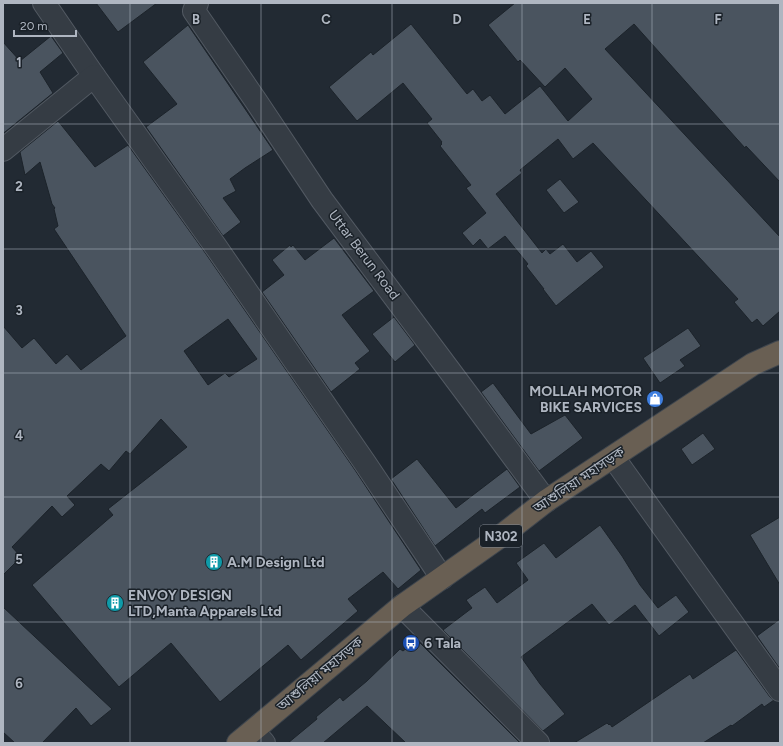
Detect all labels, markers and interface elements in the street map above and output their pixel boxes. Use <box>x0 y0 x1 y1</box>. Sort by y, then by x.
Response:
scale bar <box>14 12 76 38</box>
text: B <box>192 12 200 27</box>
text: C <box>321 12 331 27</box>
text: D <box>452 12 462 27</box>
text: E <box>583 12 591 27</box>
text: F <box>714 12 722 27</box>
text: 20 m <box>20 19 48 33</box>
text: 1 <box>16 55 22 70</box>
text: 2 <box>15 179 23 194</box>
street label: Uttar Berun Road <box>325 207 403 303</box>
text: 3 <box>15 303 23 318</box>
place label: MOLLAH MOTOR BIKE SARVICES <box>529 383 642 416</box>
shop icon: MOLLAH MOTOR BIKE SARVICES <box>645 389 665 409</box>
text: 4 <box>15 428 23 443</box>
street label: আশুলিয়া মহাসড়ক <box>529 443 628 517</box>
road number: N302 <box>480 525 522 547</box>
text: 5 <box>15 552 23 567</box>
building icon: A.M Design Ltd <box>204 552 224 572</box>
place label: A.M Design Ltd <box>227 554 325 571</box>
place label: ENVOY DESIGN LTD,Manta Apparels Ltd <box>128 587 282 620</box>
building icon: ENVOY DESIGN LTD,Manta Apparels Ltd <box>105 593 125 613</box>
street label: আশুলিয়া মহাসড়ক <box>273 633 367 715</box>
bus stop icon: 6 Tala <box>401 633 421 653</box>
place label: 6 Tala <box>424 635 461 652</box>
text: 6 <box>15 676 23 691</box>

